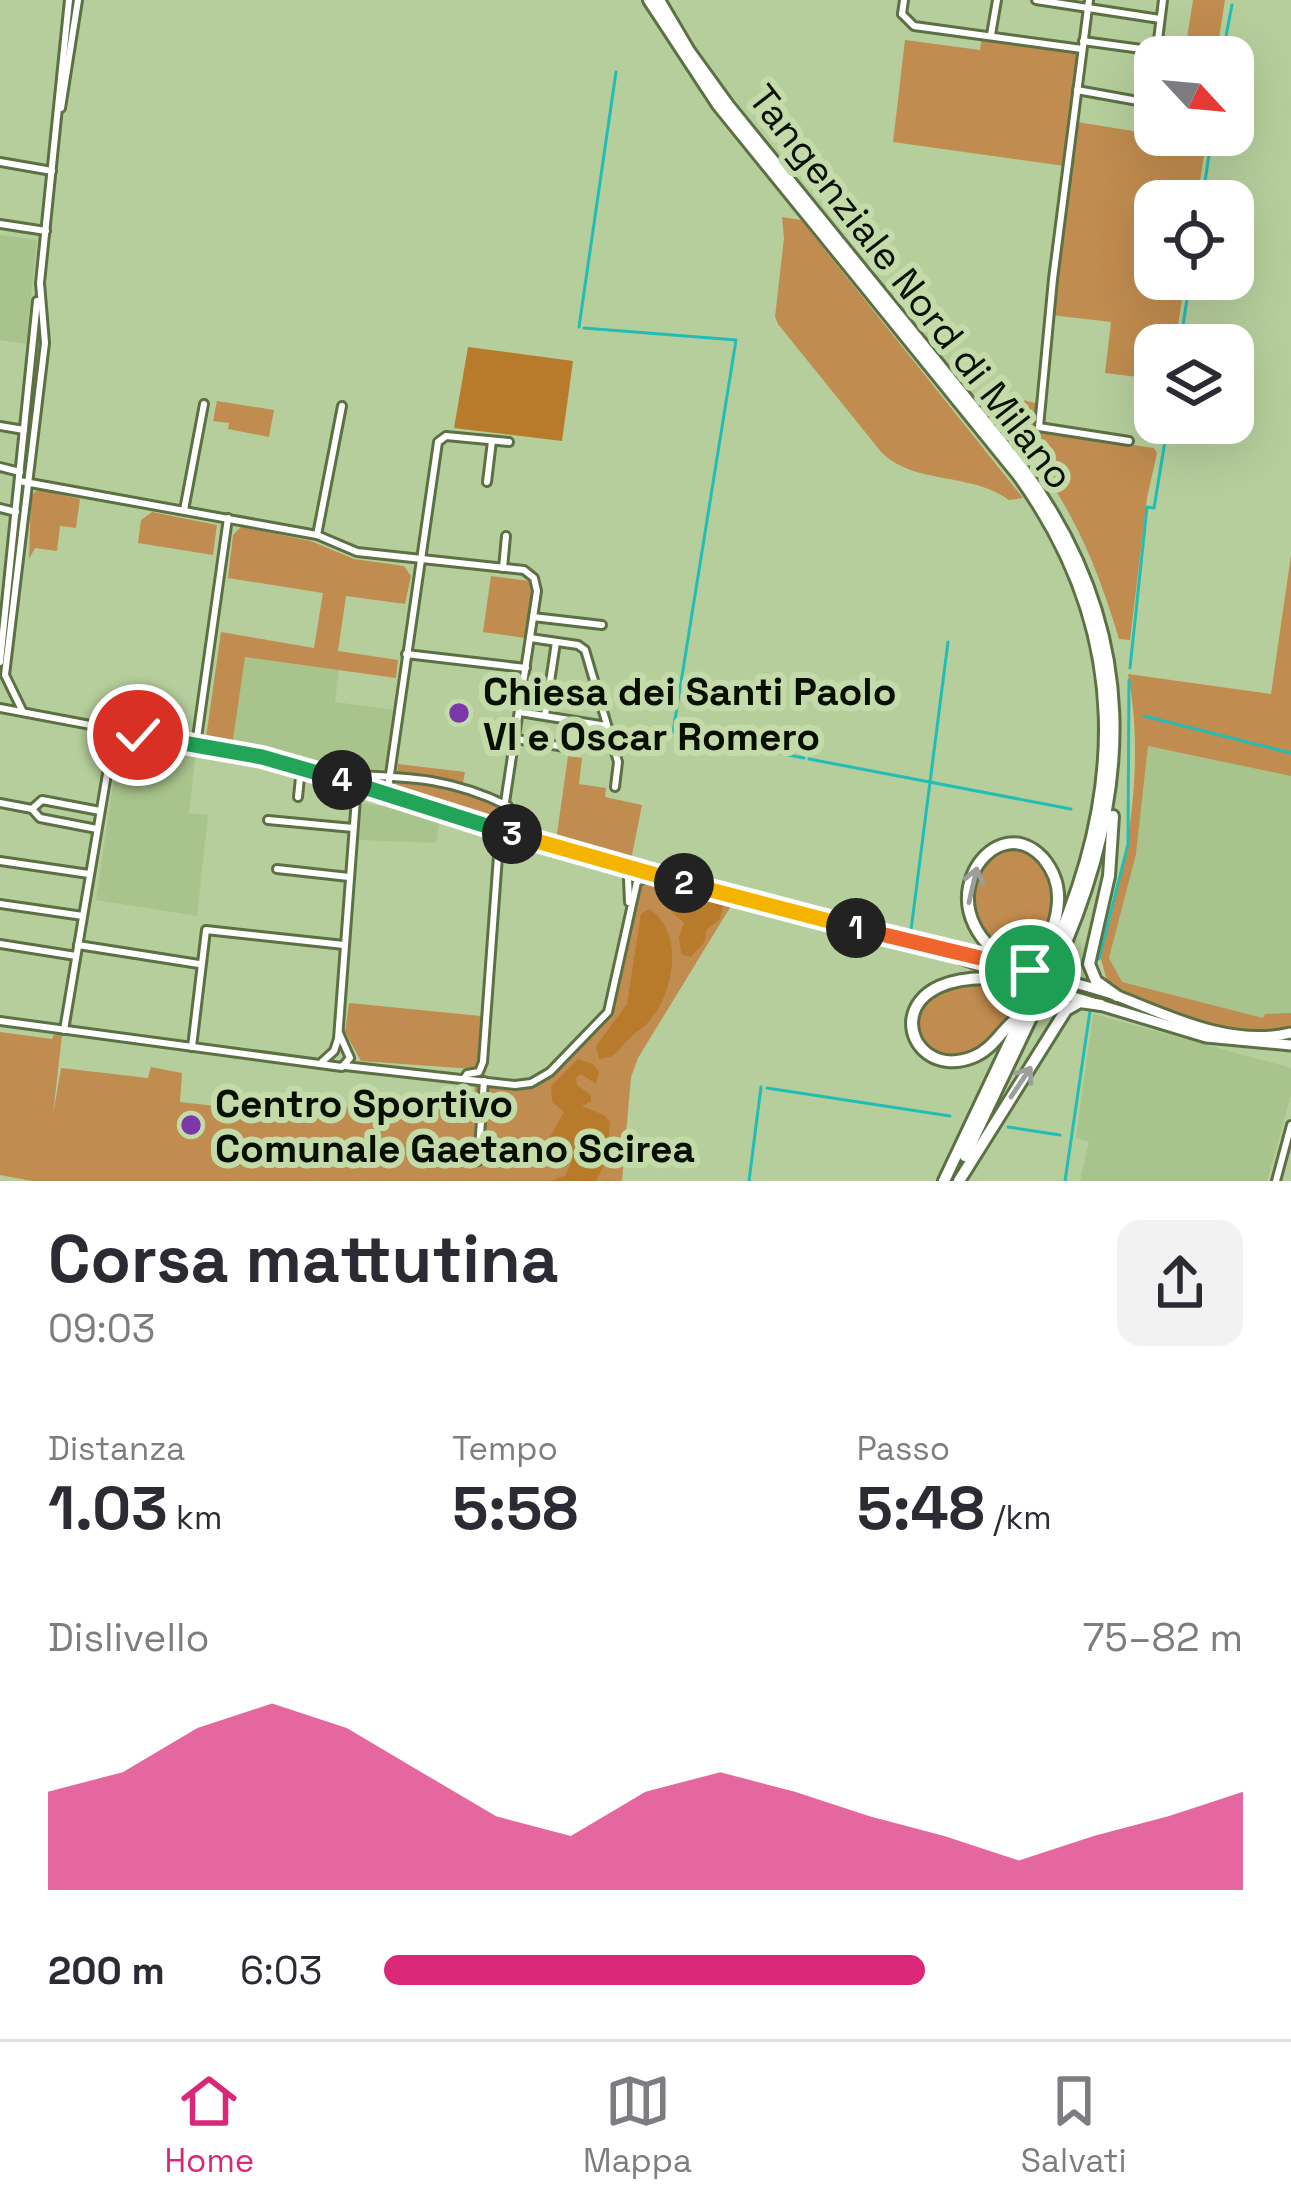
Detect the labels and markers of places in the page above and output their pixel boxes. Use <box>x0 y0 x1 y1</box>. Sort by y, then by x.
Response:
place label: Chiesa dei Santi Paolo VI e Oscar Romero <box>483 667 897 761</box>
pin <box>87 684 189 786</box>
marker: Chiesa dei Santi Paolo VI e Oscar Romero <box>446 700 472 726</box>
pin: 4 <box>312 750 372 810</box>
pin: 3 <box>482 804 542 864</box>
pin: 2 <box>654 853 714 913</box>
pin: 1 <box>826 898 886 958</box>
pin <box>979 919 1081 1021</box>
place label: Centro Sportivo Comunale Gaetano Scirea <box>215 1079 695 1173</box>
marker: Centro Sportivo Comunale Gaetano Scirea <box>178 1112 204 1138</box>

